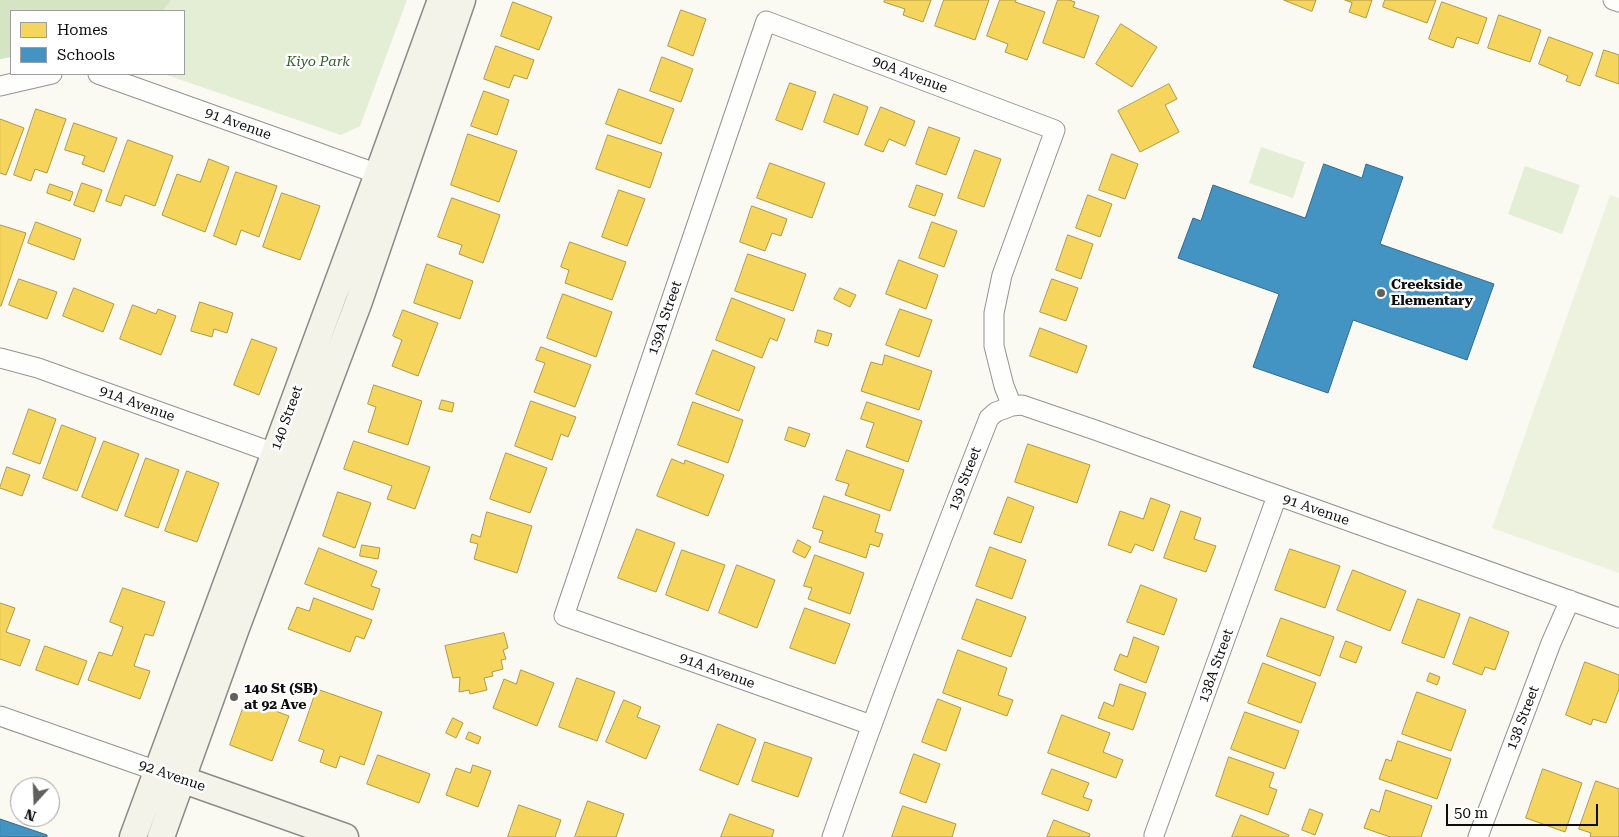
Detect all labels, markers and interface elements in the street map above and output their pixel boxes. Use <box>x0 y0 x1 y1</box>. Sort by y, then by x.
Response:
legend <box>10 10 185 75</box>
text: Homes <box>57 21 108 39</box>
text: Schools <box>57 46 115 64</box>
street label: 90A Avenue <box>870 53 950 97</box>
park label: Kiyo Park <box>286 54 350 70</box>
street label: 91 Avenue <box>203 104 273 144</box>
place label: Creekside Elementary <box>1391 277 1473 310</box>
street label: 139A Street <box>645 279 685 357</box>
marker: Creekside Elementary <box>1375 287 1387 299</box>
street label: 91A Avenue <box>97 383 177 425</box>
street label: 140 Street <box>268 384 306 452</box>
street label: 139 Street <box>945 445 985 513</box>
street label: 91 Avenue <box>1280 491 1352 529</box>
street label: 138A Street <box>1195 627 1237 705</box>
street label: 91A Avenue <box>677 650 757 692</box>
place label: 140 St (SB) at 92 Ave <box>244 681 318 714</box>
street label: 138 Street <box>1503 684 1543 752</box>
marker: 140 St (SB) at 92 Ave <box>228 691 240 703</box>
street label: 92 Avenue <box>136 757 208 795</box>
north arrow <box>10 777 60 827</box>
scale bar <box>1449 794 1602 826</box>
text: 50 m <box>1454 804 1488 822</box>
text: N <box>22 806 38 825</box>

